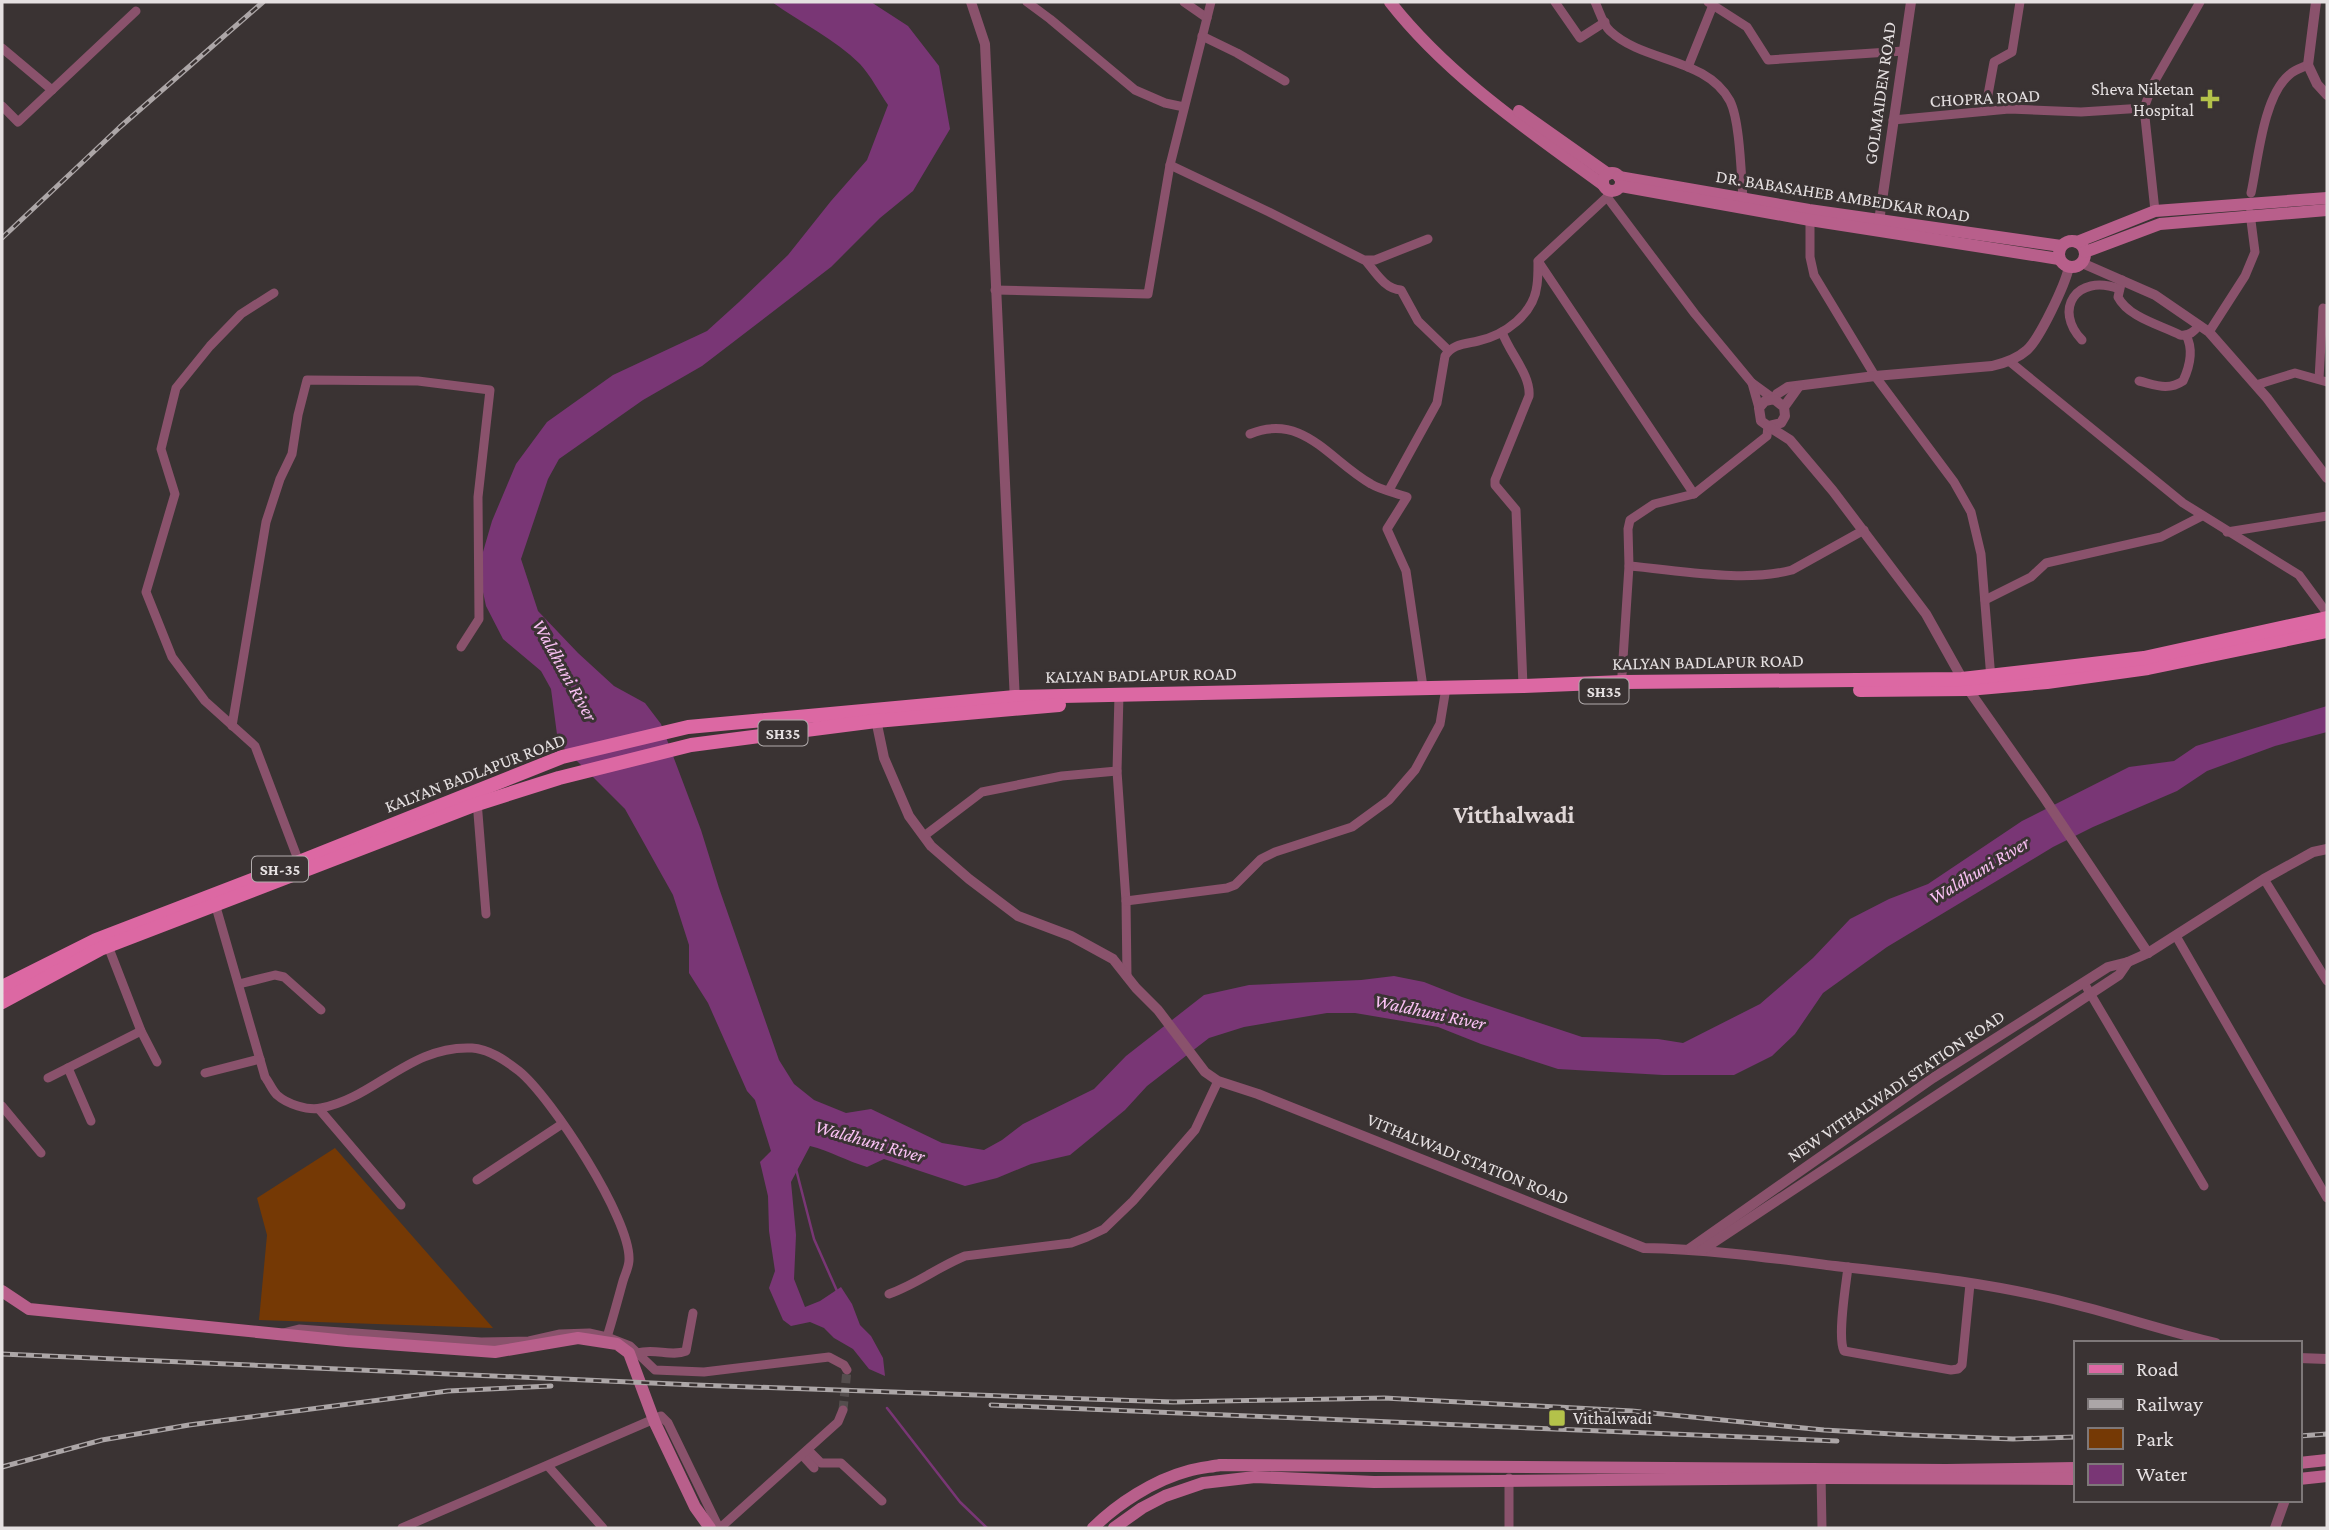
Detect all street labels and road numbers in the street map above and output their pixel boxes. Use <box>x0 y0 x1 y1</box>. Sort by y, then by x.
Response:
street label: GOLMAIDEN ROAD <box>1860 20 1900 166</box>
street label: CHOPRA ROAD <box>1929 85 2041 111</box>
street label: DR. BABASAHEB AMBEDKAR ROAD <box>1714 166 1972 226</box>
street label: KALYAN BADLAPUR ROAD <box>1612 650 1804 674</box>
street label: KALYAN BADLAPUR ROAD <box>1045 663 1237 687</box>
road number: SH35 <box>1580 678 1628 704</box>
road number: SH35 <box>758 720 808 746</box>
street label: KALYAN BADLAPUR ROAD <box>382 729 568 817</box>
road number: SH-35 <box>252 856 308 882</box>
street label: NEW VITHALWADI STATION ROAD <box>1784 1006 2008 1166</box>
street label: VITHALWADI STATION ROAD <box>1364 1109 1572 1209</box>

